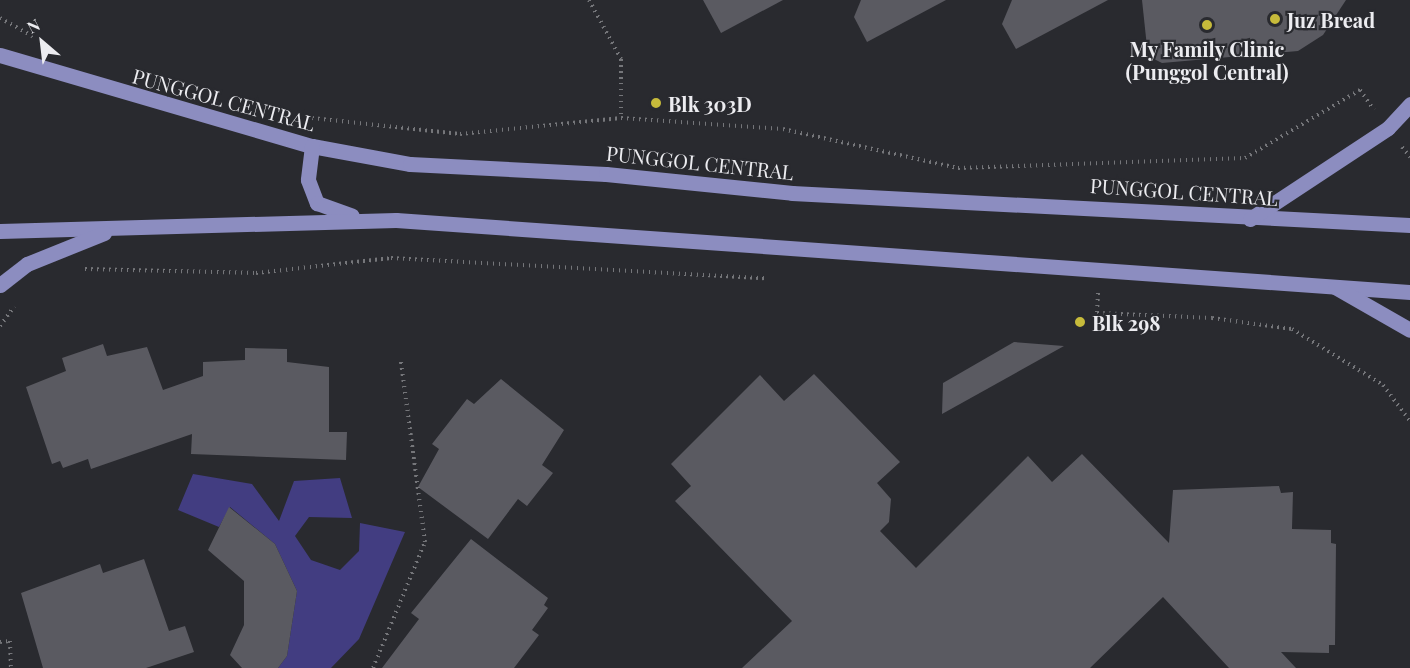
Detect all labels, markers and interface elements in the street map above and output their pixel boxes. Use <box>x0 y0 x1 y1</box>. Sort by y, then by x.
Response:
place label: Juz Bread <box>1287 7 1375 31</box>
north arrow <box>12 12 72 72</box>
marker: Juz Bread <box>1268 12 1282 26</box>
text: N <box>23 14 43 38</box>
marker: My Family Clinic (Punggol Central) <box>1198 16 1216 34</box>
place label: My Family Clinic (Punggol Central) <box>1125 36 1289 83</box>
street label: PUNGGOL CENTRAL <box>130 63 318 135</box>
place label: Blk 303D <box>668 91 752 115</box>
marker: Blk 303D <box>649 96 663 110</box>
street label: PUNGGOL CENTRAL <box>605 140 795 184</box>
street label: PUNGGOL CENTRAL <box>1089 172 1279 210</box>
place label: Blk 298 <box>1092 310 1161 334</box>
marker: Blk 298 <box>1073 315 1087 329</box>

